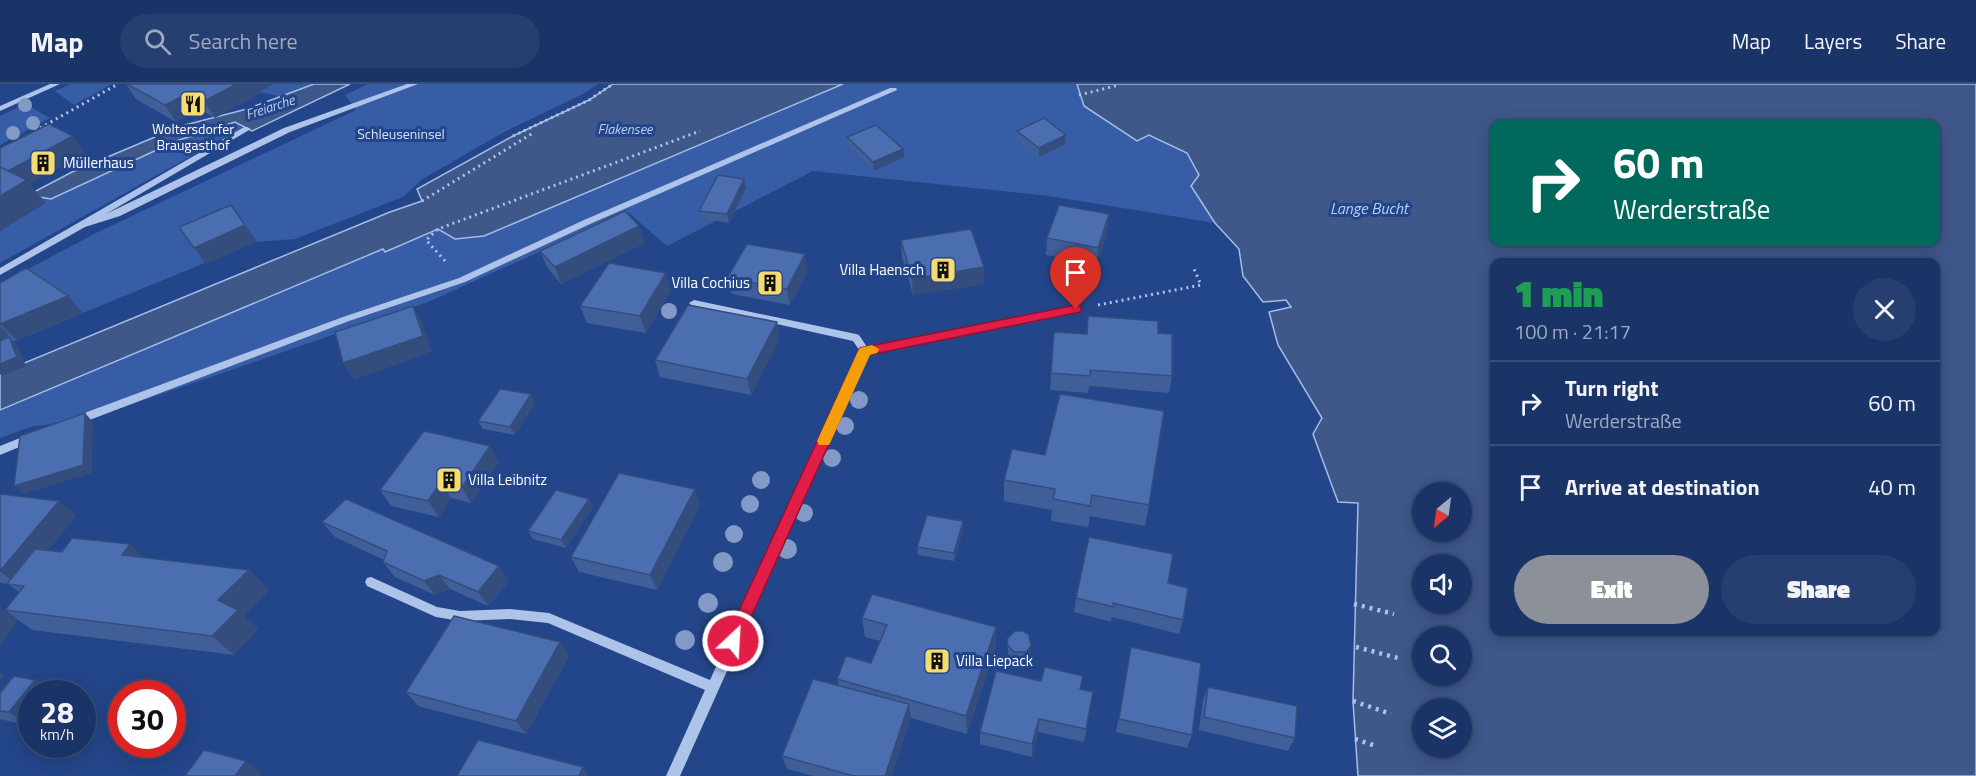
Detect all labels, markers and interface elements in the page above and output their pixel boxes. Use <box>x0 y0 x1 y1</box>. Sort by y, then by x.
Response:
search box <box>120 14 540 68</box>
text: Map <box>30 20 84 63</box>
text: Search here <box>189 24 298 58</box>
icon: search <box>141 25 174 58</box>
text: Map <box>1732 25 1771 57</box>
text: Layers <box>1804 25 1862 57</box>
text: Share <box>1895 25 1946 57</box>
water label: Freiarche <box>243 88 299 124</box>
restaurant icon: Woltersdorfer Braugasthof <box>178 89 208 119</box>
place label: Woltersdorfer Braugasthof <box>152 118 234 155</box>
water label: Flakensee <box>597 118 654 139</box>
park label: Schleuseninsel <box>357 123 445 144</box>
text: 60 m <box>1613 130 1705 194</box>
icon: right <box>1514 144 1592 222</box>
building icon: Müllerhaus <box>28 148 58 178</box>
place label: Müllerhaus <box>63 151 134 174</box>
text: Werderstraße <box>1613 188 1770 229</box>
water label: Lange Bucht <box>1330 196 1410 220</box>
pin <box>1050 247 1101 309</box>
building icon: Villa Haensch <box>928 255 958 285</box>
icon: arrive <box>1059 256 1092 289</box>
place label: Villa Haensch <box>839 258 924 281</box>
text: 1 min <box>1514 266 1603 321</box>
building icon: Villa Cochius <box>755 268 785 298</box>
place label: Villa Cochius <box>671 271 750 294</box>
button: close <box>1853 278 1916 341</box>
text: 100 m · 21:17 <box>1514 316 1631 347</box>
text: Turn right <box>1565 371 1659 405</box>
text: 60 m <box>1868 386 1916 420</box>
icon: right <box>1514 387 1547 420</box>
text: Werderstraße <box>1565 405 1682 436</box>
building icon: Villa Leibnitz <box>434 465 464 495</box>
place label: Villa Leibnitz <box>468 468 547 491</box>
text: Arrive at destination <box>1565 470 1760 504</box>
text: 40 m <box>1868 470 1916 504</box>
icon: arrive <box>1514 471 1547 504</box>
north arrow <box>1412 482 1472 542</box>
map controls <box>1412 482 1472 758</box>
button: sound <box>1412 554 1472 614</box>
button: Exit <box>1514 555 1709 624</box>
button: Share <box>1721 555 1916 624</box>
position arrow <box>701 609 765 673</box>
button: search <box>1412 626 1472 686</box>
building icon: Villa Liepack <box>922 646 952 676</box>
place label: Villa Liepack <box>956 649 1033 672</box>
speed limit sign: 30 <box>108 680 186 758</box>
text: 28 <box>40 689 74 735</box>
button: layers <box>1412 698 1472 758</box>
text: km/h <box>40 723 74 746</box>

